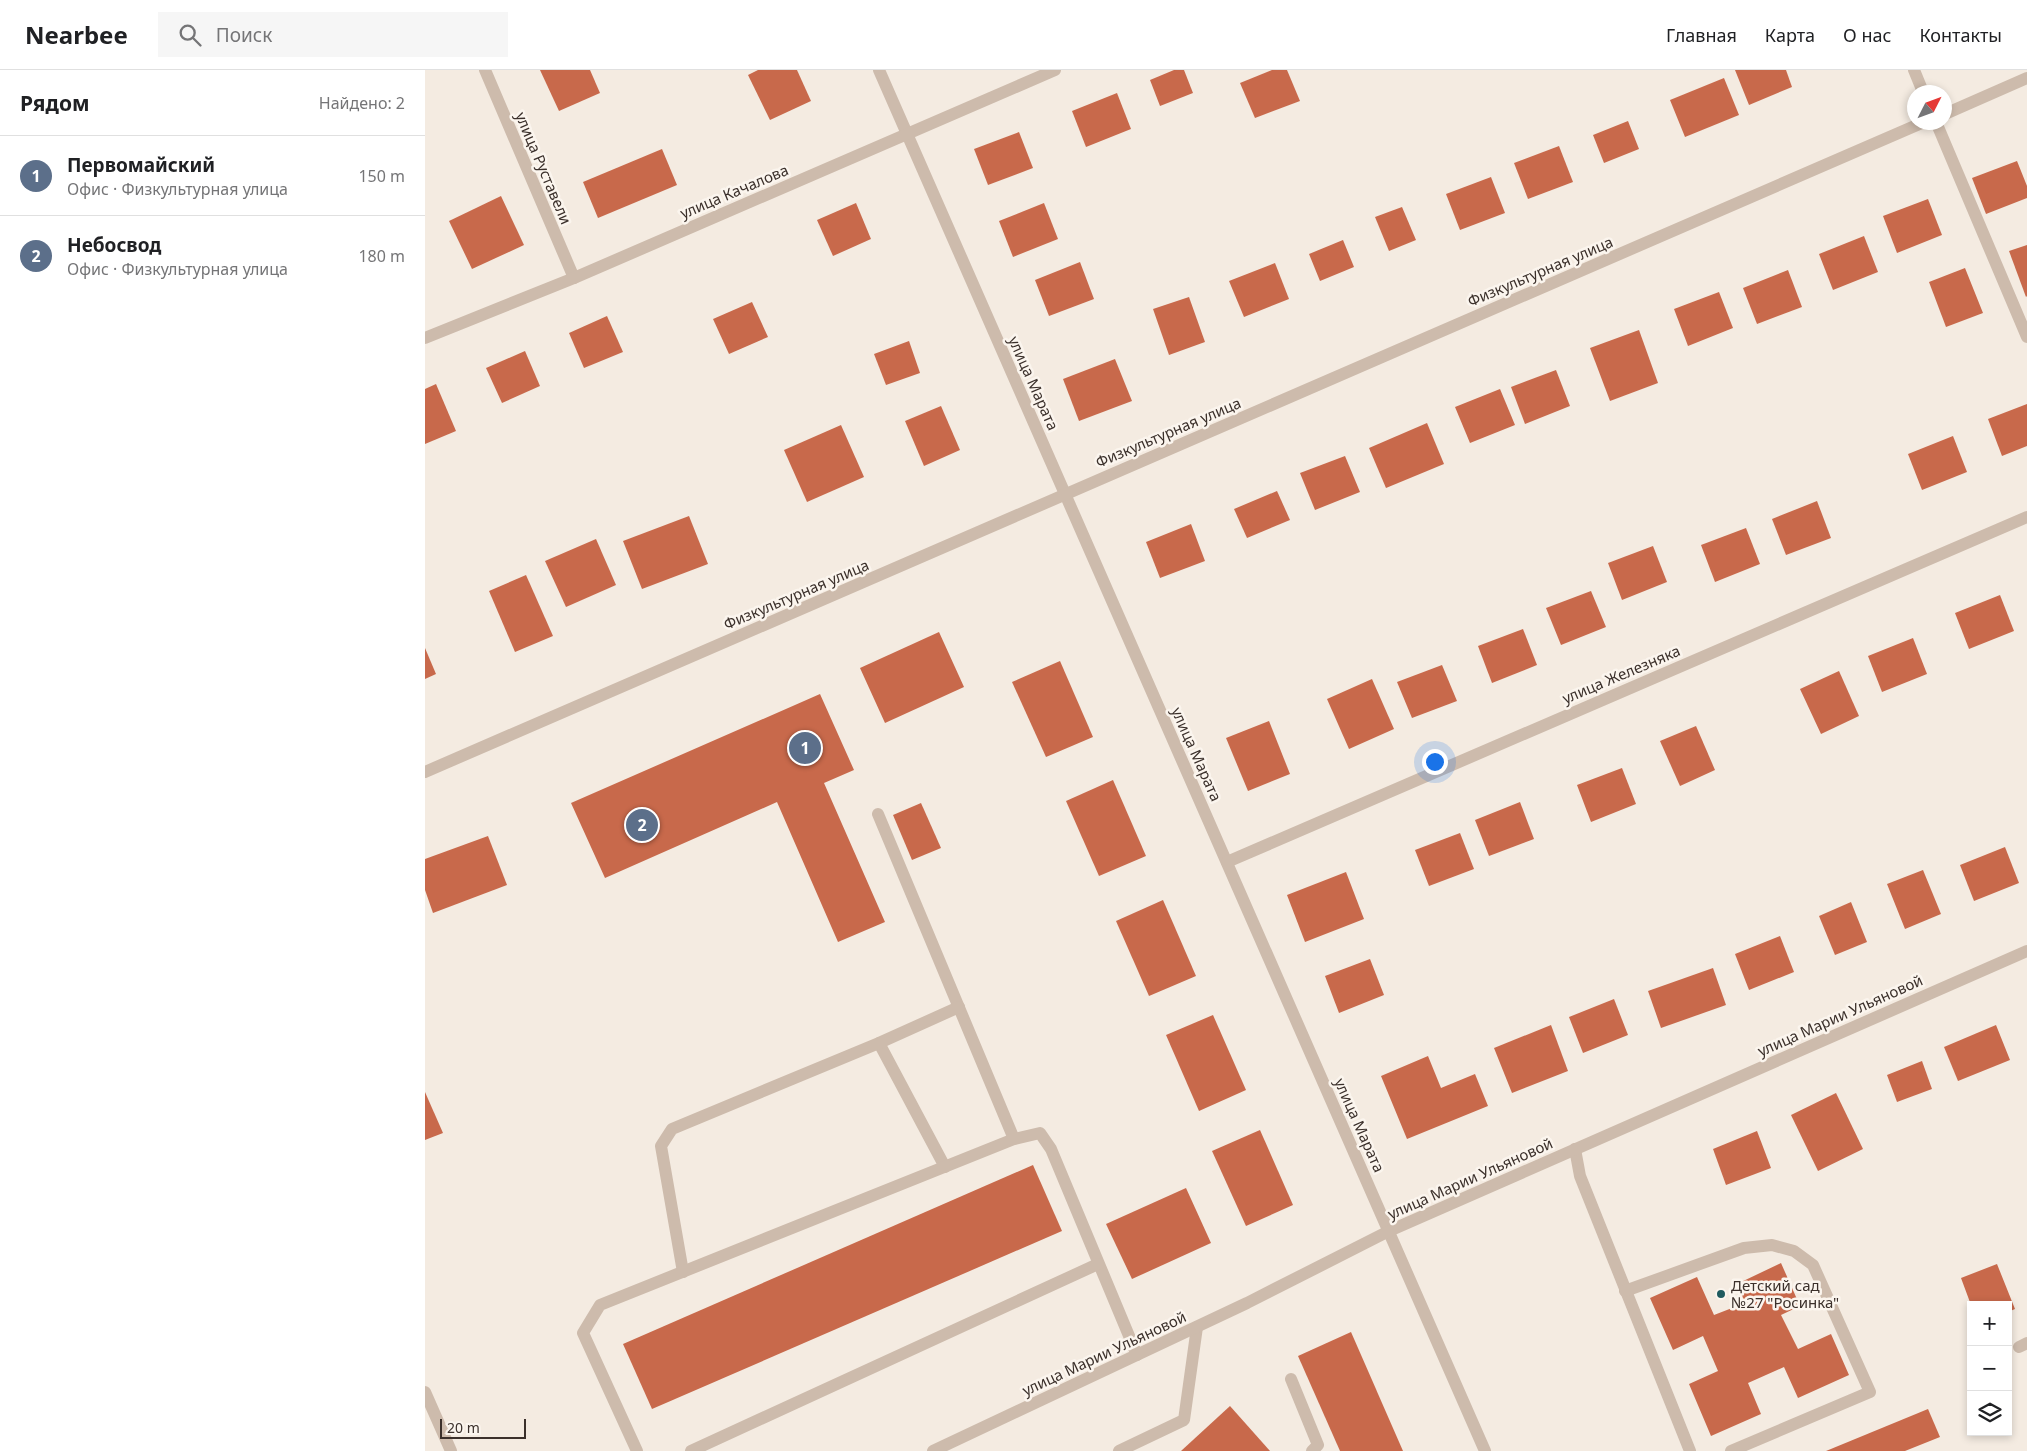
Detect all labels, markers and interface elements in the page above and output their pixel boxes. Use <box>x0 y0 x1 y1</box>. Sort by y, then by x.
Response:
search box <box>158 12 508 57</box>
text: Nearbee <box>25 18 128 51</box>
icon: search <box>176 21 204 49</box>
text: Поиск <box>216 22 272 48</box>
text: Главная <box>1666 23 1737 47</box>
text: Карта <box>1765 23 1815 47</box>
text: О нас <box>1843 23 1891 47</box>
text: Контакты <box>1919 23 2002 47</box>
north arrow <box>1907 85 1952 130</box>
text: Рядом <box>20 89 90 117</box>
text: Найдено: 2 <box>319 92 405 114</box>
street label: улица Руставели <box>511 109 577 227</box>
text: Первомайский <box>67 152 215 178</box>
street label: улица Качалова <box>677 159 791 223</box>
text: 1 <box>31 165 41 187</box>
text: 150 m <box>358 165 405 187</box>
text: Офис · Физкультурная улица <box>67 178 288 200</box>
street label: Физкультурная улица <box>1464 231 1616 311</box>
text: Небосвод <box>67 232 161 258</box>
text: 2 <box>31 245 41 267</box>
text: 180 m <box>358 245 405 267</box>
text: Офис · Физкультурная улица <box>67 258 288 280</box>
street label: улица Марата <box>1004 333 1064 433</box>
street label: Физкультурная улица <box>1092 392 1244 472</box>
street label: Физкультурная улица <box>720 554 872 634</box>
street label: улица Железняка <box>1559 640 1683 708</box>
street label: улица Марата <box>1167 704 1227 804</box>
pin: 1 <box>789 729 821 767</box>
your location <box>1422 749 1448 775</box>
pin: 2 <box>626 806 658 844</box>
street label: улица Марии Ульяновой <box>1754 970 1926 1060</box>
street label: улица Марата <box>1330 1075 1390 1175</box>
street label: улица Марии Ульяновой <box>1384 1133 1556 1223</box>
place label: Детский сад №27 "Росинка" <box>1731 1275 1839 1312</box>
marker: Детский сад №27 "Росинка" <box>1715 1288 1727 1300</box>
map controls <box>1967 1301 2012 1436</box>
button: + <box>1967 1301 2012 1346</box>
street label: улица Марии Ульяновой <box>1019 1306 1189 1400</box>
button: − <box>1967 1346 2012 1391</box>
button: layers <box>1967 1391 2012 1436</box>
scale bar <box>440 1416 526 1439</box>
text: 20 m <box>447 1418 480 1437</box>

